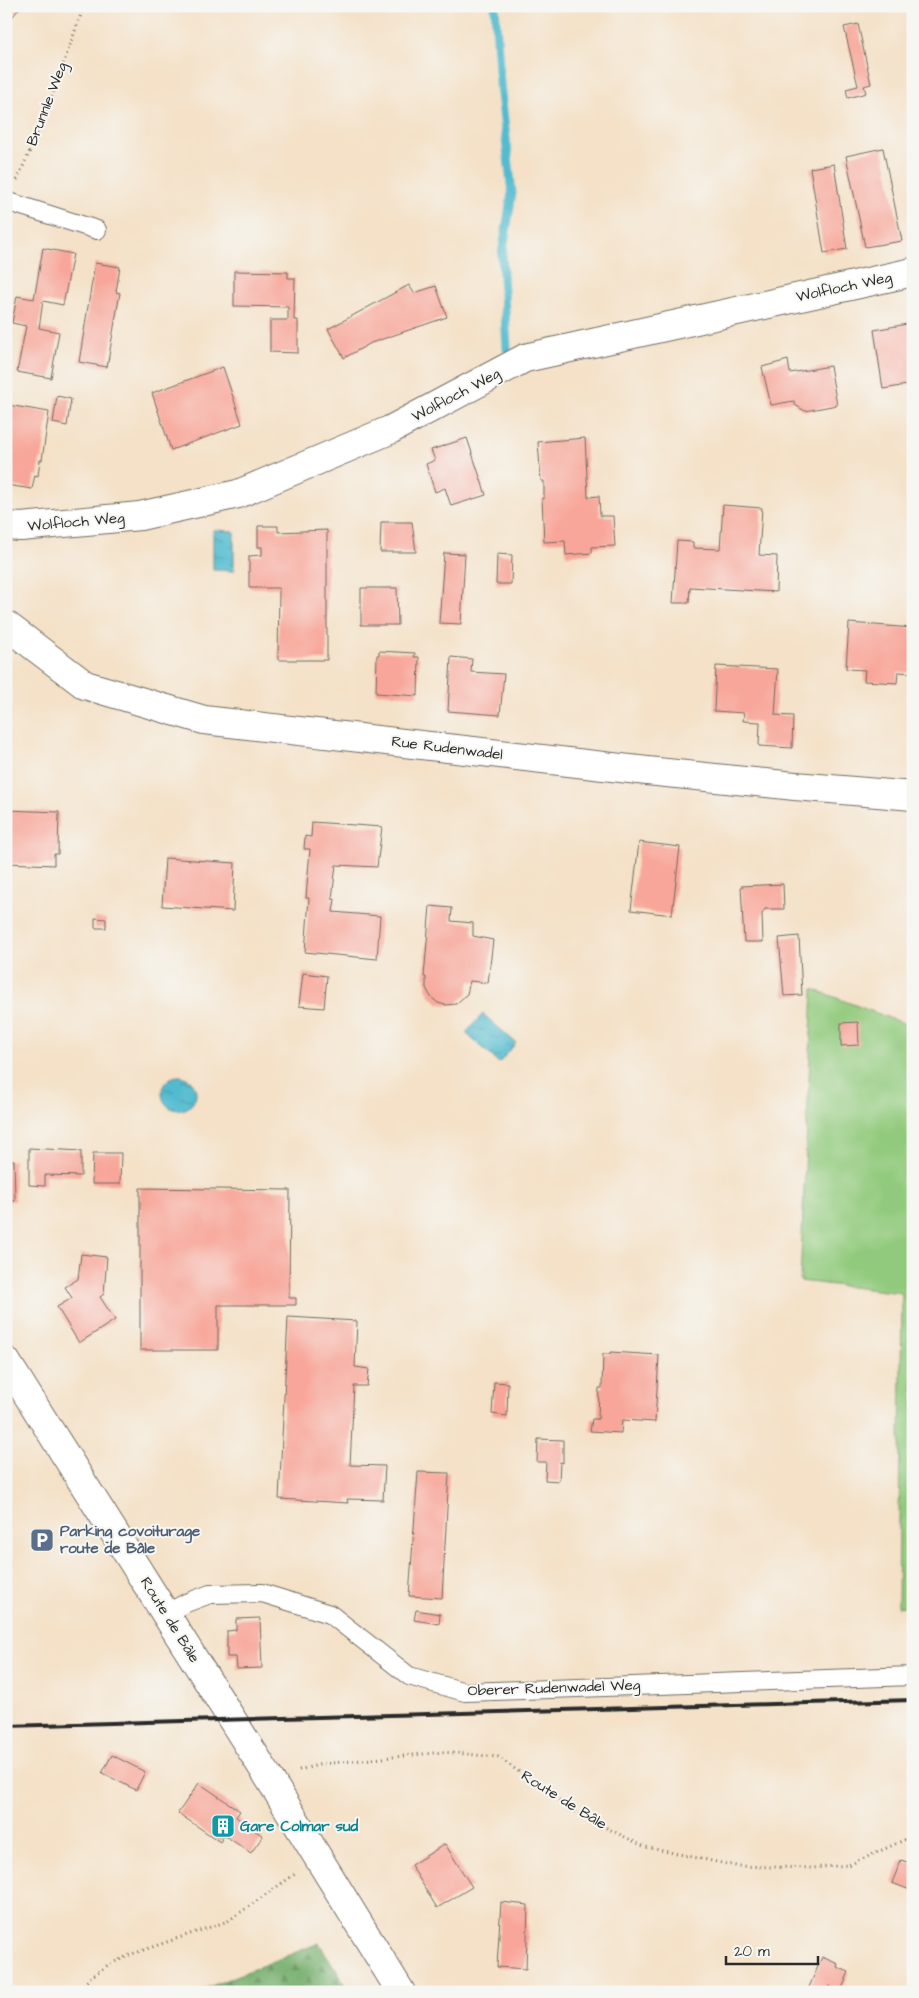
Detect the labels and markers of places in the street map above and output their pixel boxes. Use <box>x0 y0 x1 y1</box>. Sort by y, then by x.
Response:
place label: Parking covoiturage route de Bâle <box>60 1521 200 1559</box>
parking icon: Parking covoiturage route de Bâle <box>29 1527 55 1553</box>
building icon: Gare Colmar sud <box>210 1813 236 1839</box>
place label: Gare Colmar sud <box>240 1816 359 1837</box>

